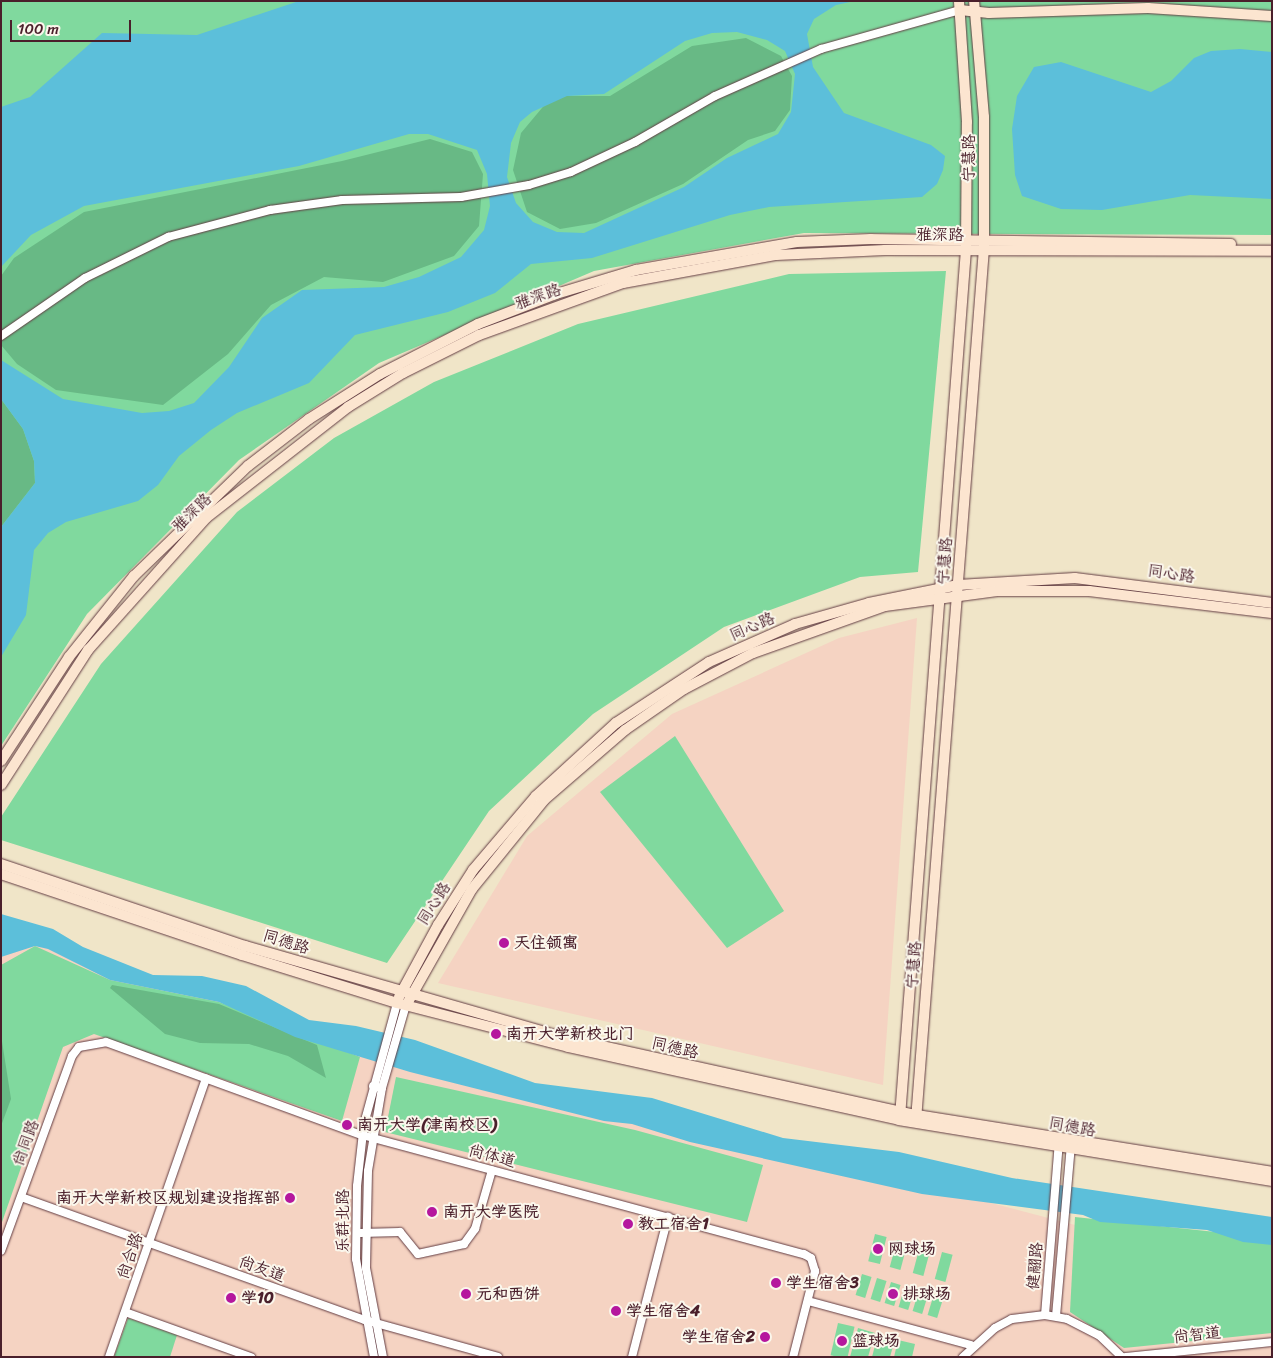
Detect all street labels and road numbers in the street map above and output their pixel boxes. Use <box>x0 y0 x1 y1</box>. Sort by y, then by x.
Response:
street label: 宁慧路 <box>959 134 979 182</box>
street label: 雅深路 <box>916 225 964 245</box>
street label: 雅深路 <box>512 280 564 314</box>
street label: 雅深路 <box>168 489 216 537</box>
street label: 宁慧路 <box>934 536 956 586</box>
street label: 同心路 <box>1146 561 1196 587</box>
street label: 同心路 <box>726 608 778 646</box>
street label: 同心路 <box>413 879 455 929</box>
street label: 同德路 <box>260 926 312 958</box>
street label: 宁慧路 <box>903 940 925 990</box>
street label: 同德路 <box>649 1033 701 1063</box>
street label: 同德路 <box>1047 1113 1097 1141</box>
street label: 尚同路 <box>9 1117 43 1169</box>
street label: 尚体道 <box>466 1141 518 1171</box>
street label: 乐群北路 <box>333 1189 353 1253</box>
street label: 尚合路 <box>113 1230 147 1282</box>
street label: 健翮路 <box>1023 1241 1047 1291</box>
street label: 尚友道 <box>236 1252 288 1286</box>
street label: 尚智道 <box>1172 1323 1222 1347</box>

